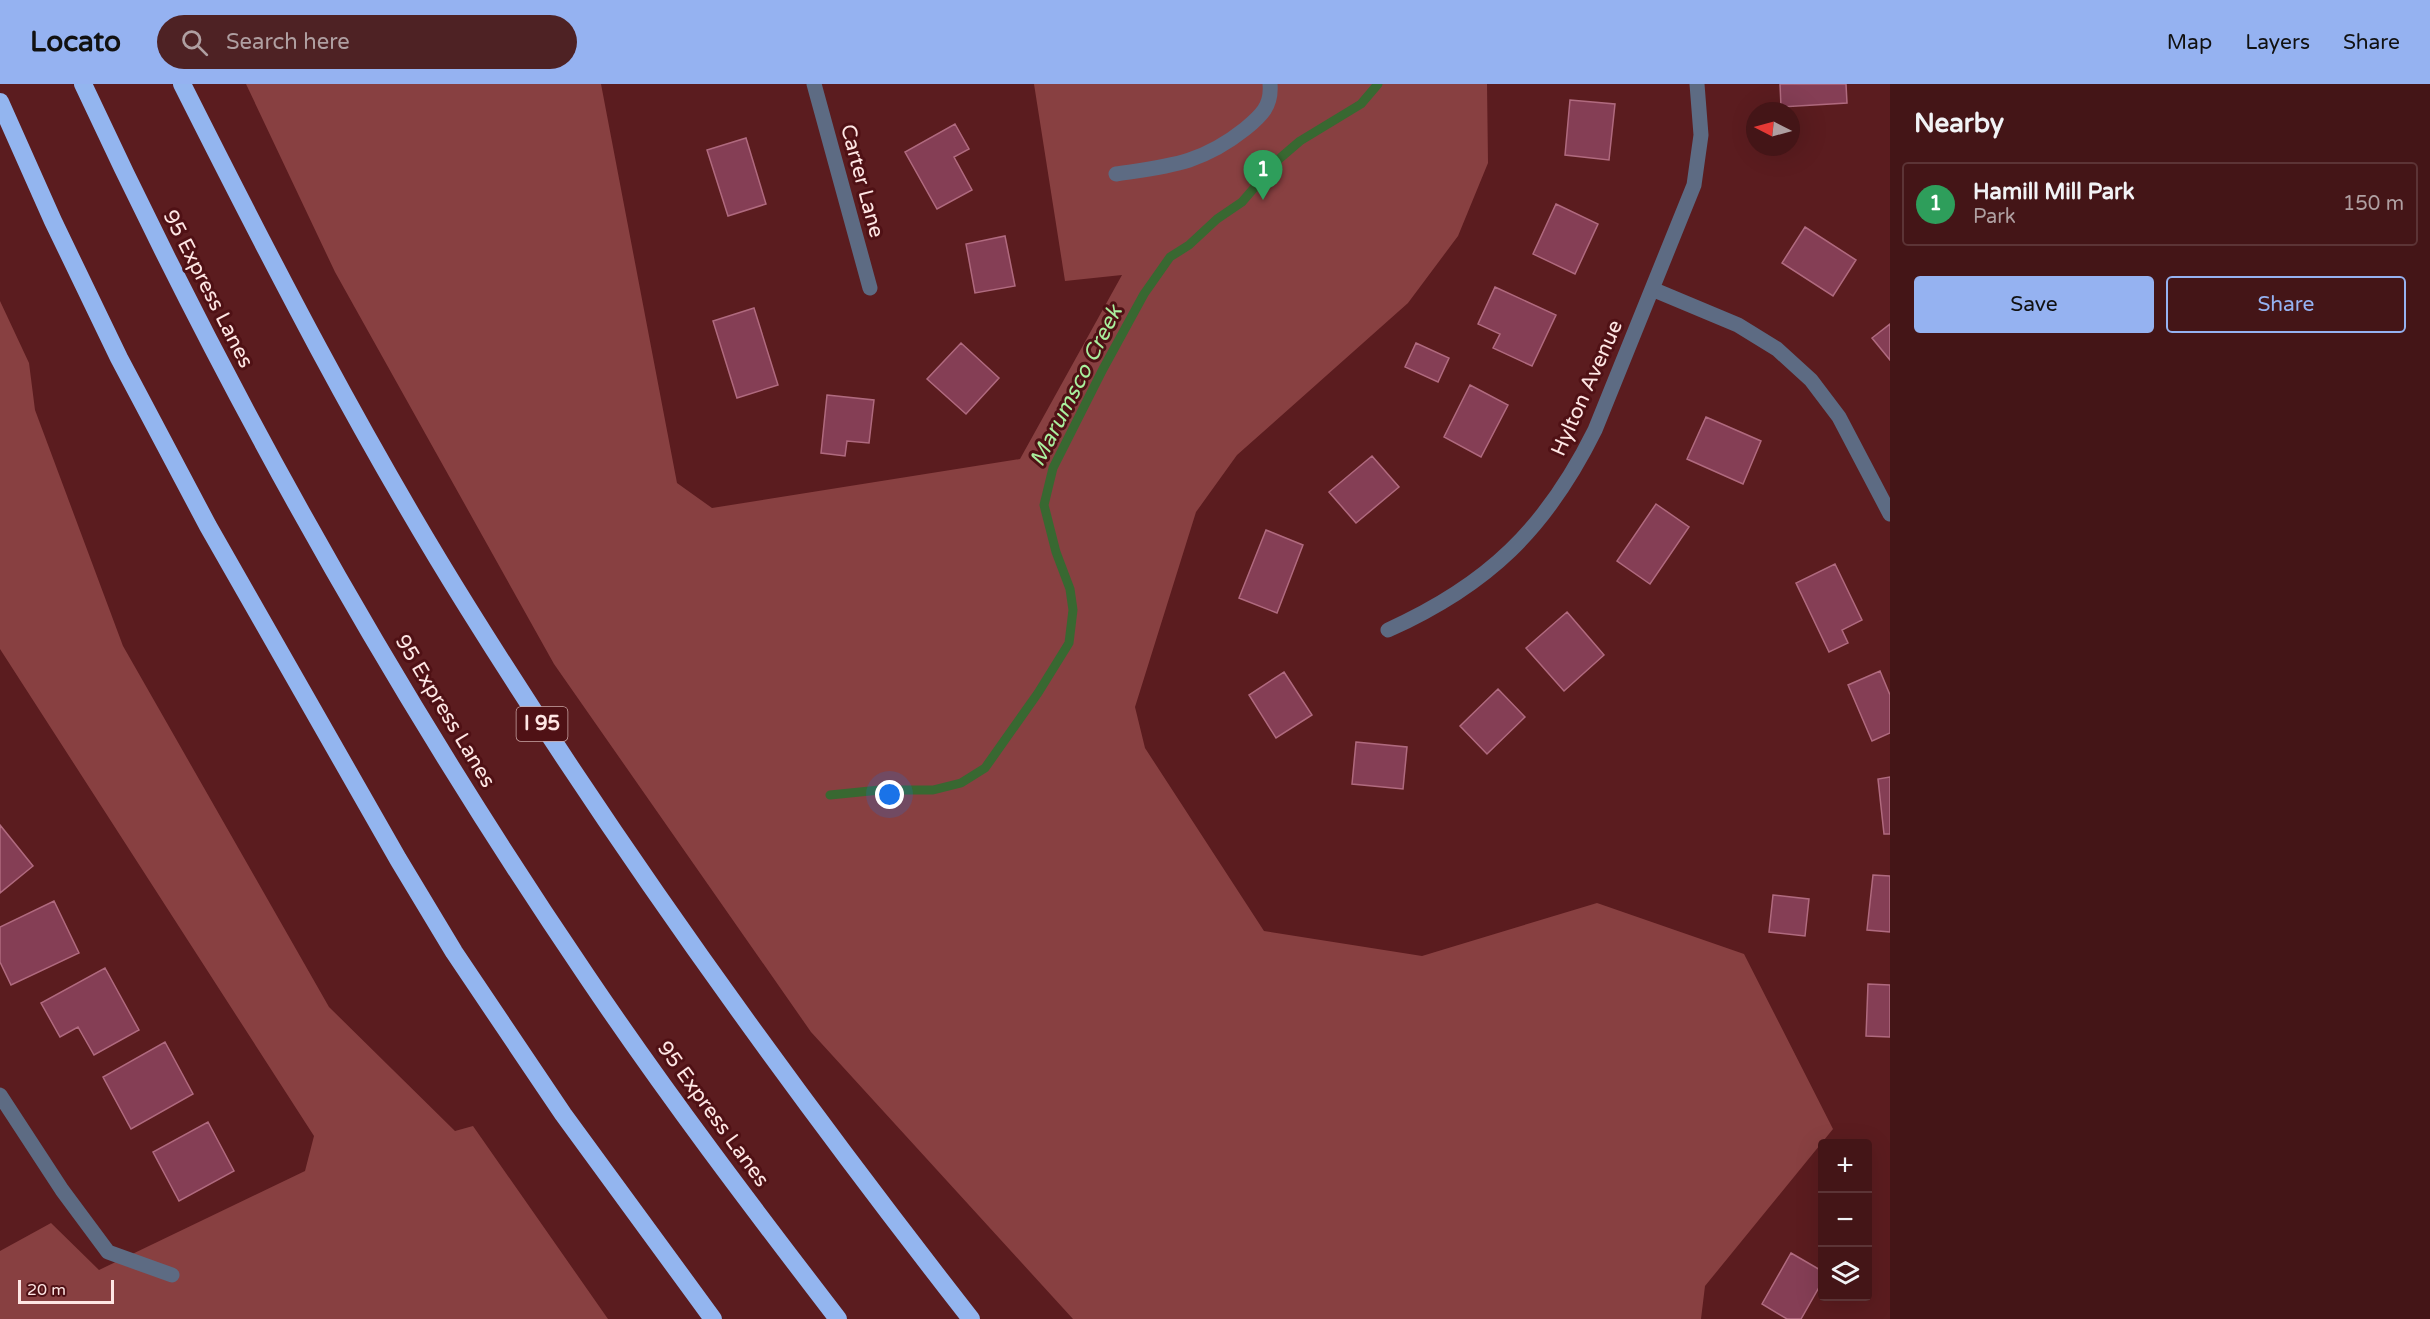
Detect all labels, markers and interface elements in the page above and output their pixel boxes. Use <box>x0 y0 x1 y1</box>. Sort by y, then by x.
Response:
search box <box>157 15 577 69</box>
text: Locato <box>30 25 121 59</box>
icon: search <box>178 26 211 59</box>
text: Search here <box>226 29 350 55</box>
text: Map <box>2167 30 2212 55</box>
text: Layers <box>2245 30 2310 55</box>
text: Share <box>2343 30 2400 55</box>
north arrow <box>1746 102 1800 156</box>
text: Nearby <box>1914 108 2004 139</box>
street label: Carter Lane <box>835 122 889 241</box>
pin: 1 <box>1244 150 1282 200</box>
text: Hamill Mill Park <box>1973 179 2135 205</box>
text: 1 <box>1929 192 1942 216</box>
text: 150 m <box>2343 192 2404 216</box>
text: Park <box>1973 205 2016 229</box>
street label: 95 Express Lanes <box>157 206 259 372</box>
button: Save <box>1914 276 2154 333</box>
button: Share <box>2166 276 2406 333</box>
water label: Marumsco Creek <box>1024 299 1129 471</box>
street label: Hylton Avenue <box>1546 316 1628 460</box>
street label: 95 Express Lanes <box>390 630 500 792</box>
road number: I 95 <box>516 707 568 741</box>
your location <box>875 780 904 809</box>
street label: 95 Express Lanes <box>652 1036 774 1192</box>
map controls <box>1818 1139 1872 1301</box>
button: + <box>1818 1139 1872 1193</box>
button: − <box>1818 1193 1872 1247</box>
button: layers <box>1818 1247 1872 1301</box>
scale bar <box>18 1277 114 1304</box>
text: 20 m <box>27 1280 66 1300</box>

